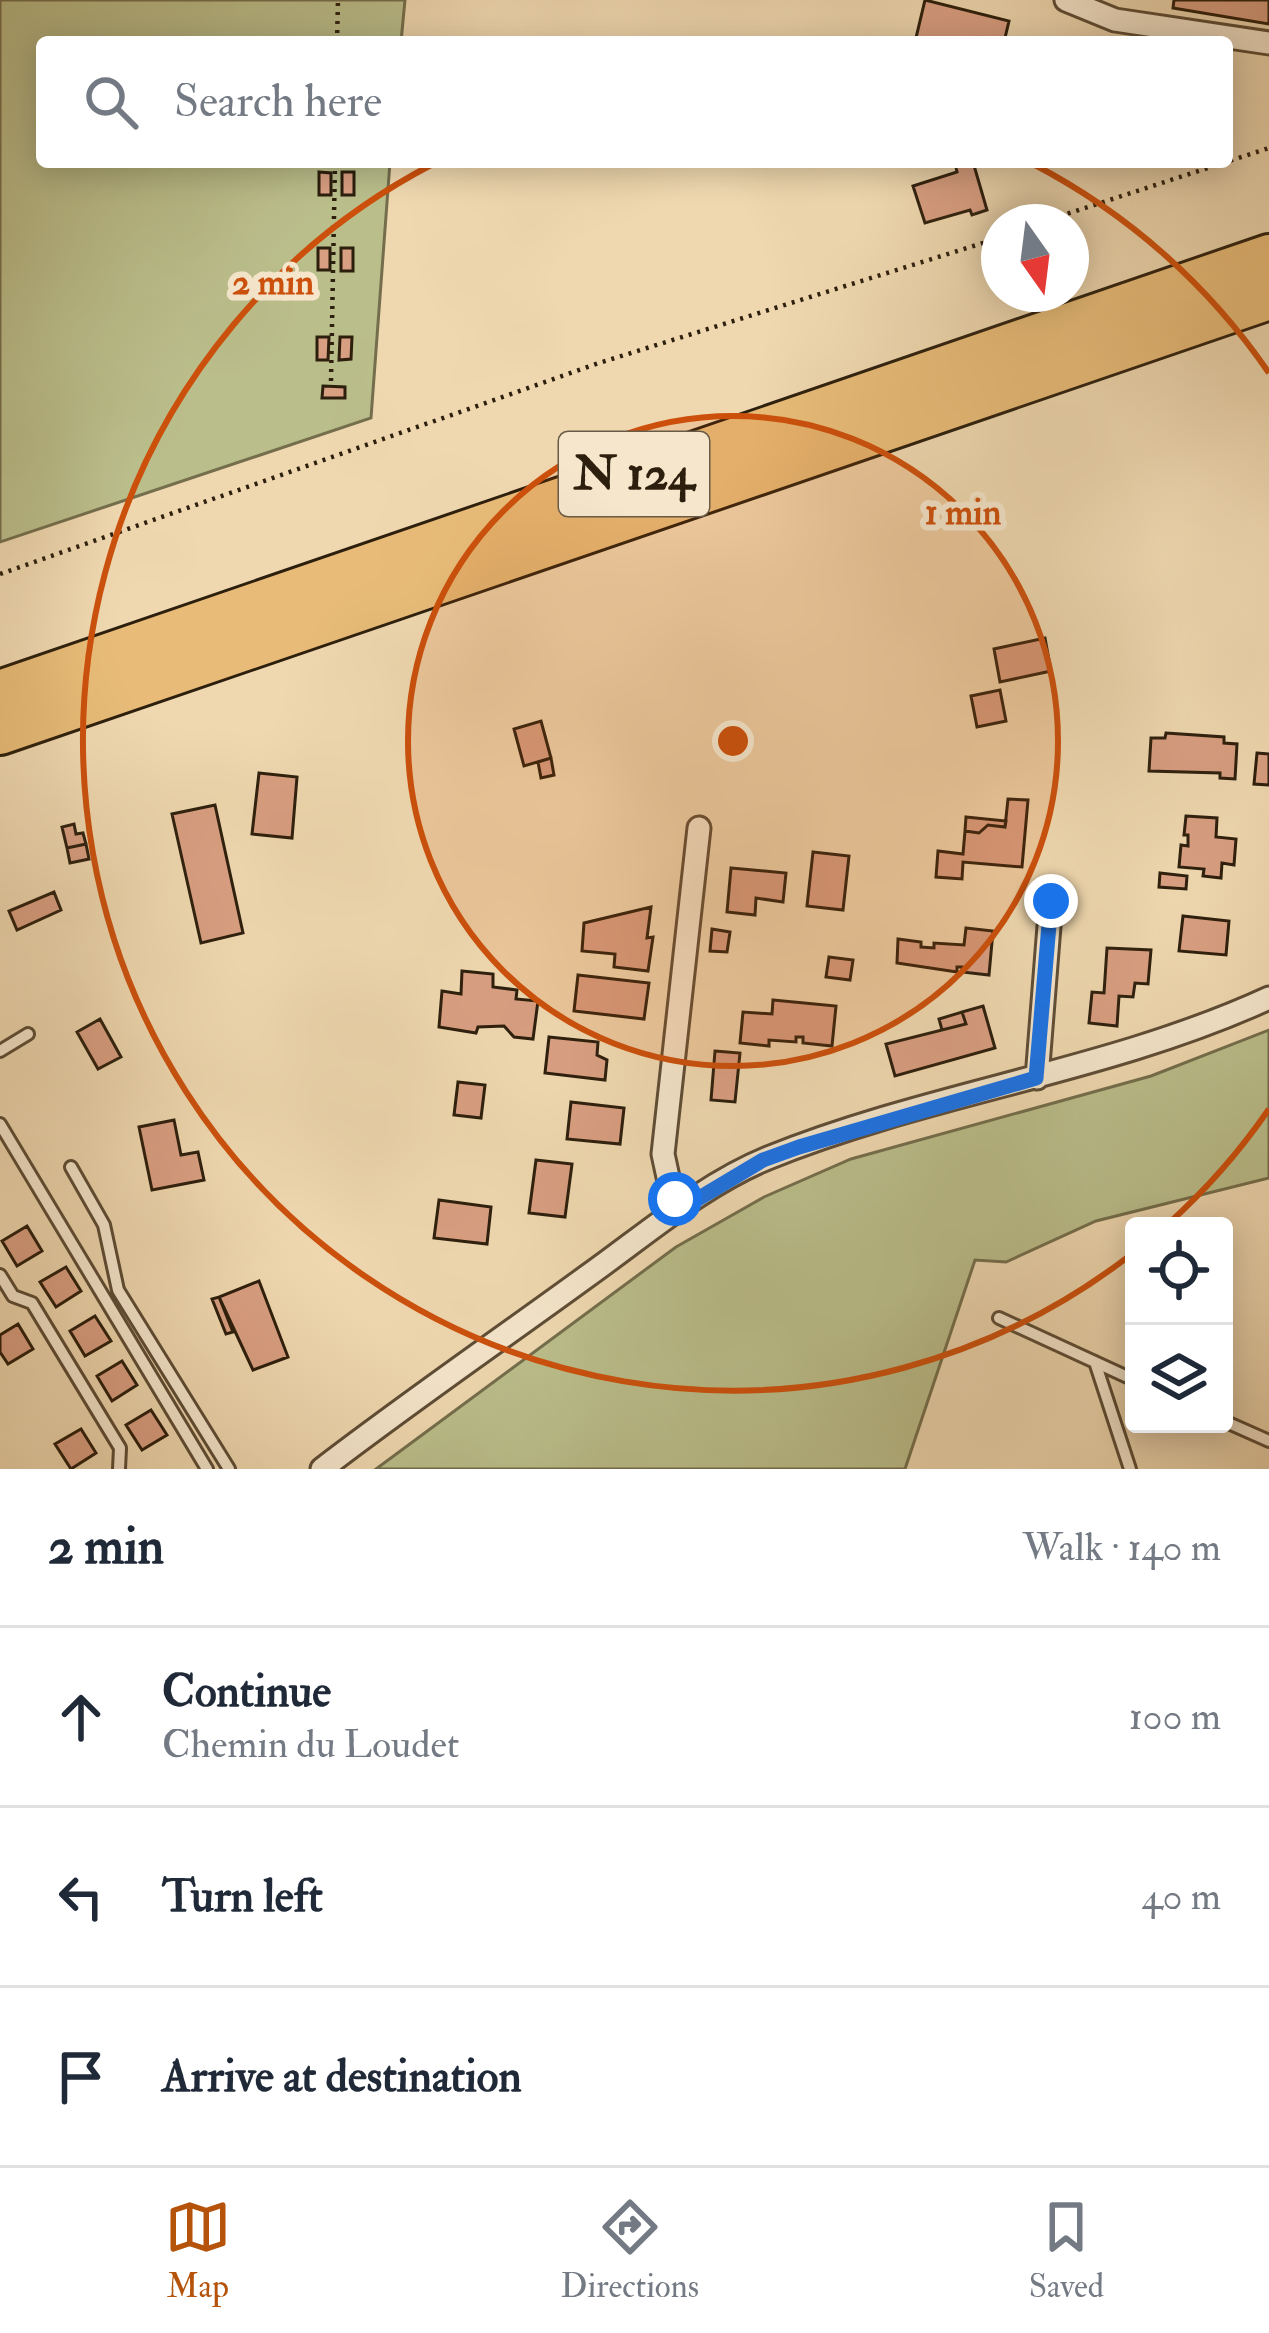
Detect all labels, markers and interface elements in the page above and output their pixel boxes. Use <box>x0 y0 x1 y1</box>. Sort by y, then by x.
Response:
search box <box>36 36 1233 168</box>
icon: search <box>78 69 144 135</box>
text: Search here <box>174 74 382 130</box>
north arrow <box>981 204 1089 312</box>
text: 2 min <box>232 260 314 305</box>
road number: N 124 <box>559 432 709 516</box>
text: 1 min <box>925 490 1002 535</box>
centre of rings <box>712 720 754 762</box>
route end <box>1024 874 1078 928</box>
route start <box>648 1172 702 1226</box>
map controls <box>1125 1217 1233 1433</box>
button: locate <box>1125 1217 1233 1325</box>
button: layers <box>1125 1325 1233 1433</box>
text: 2 min <box>48 1515 164 1579</box>
text: Walk · 140 m <box>1023 1523 1221 1572</box>
text: Continue <box>162 1664 331 1720</box>
icon: ahead <box>48 1684 114 1750</box>
text: 100 m <box>1129 1692 1221 1741</box>
text: Chemin du Loudet <box>162 1720 459 1769</box>
icon: left <box>48 1864 114 1930</box>
text: Turn left <box>162 1869 323 1925</box>
text: 40 m <box>1142 1872 1221 1921</box>
icon: arrive <box>48 2044 114 2110</box>
text: Arrive at destination <box>162 2049 522 2105</box>
tab: Map <box>165 2194 231 2307</box>
tab: Directions <box>561 2194 699 2307</box>
tab: Saved <box>1029 2194 1104 2307</box>

